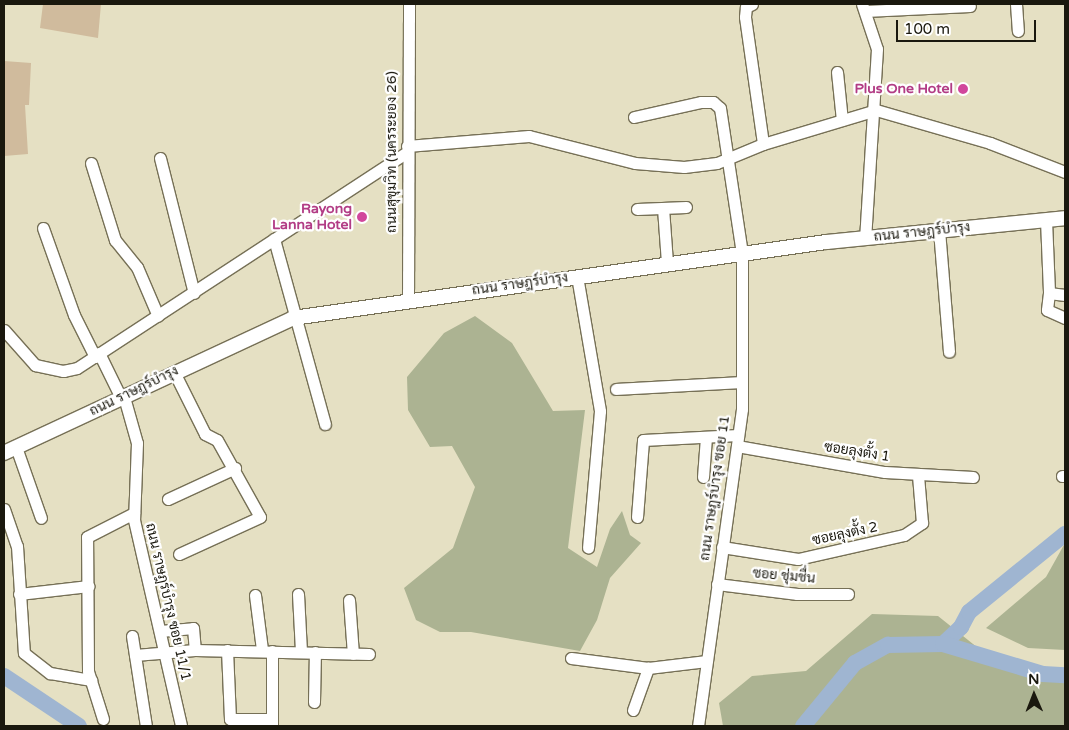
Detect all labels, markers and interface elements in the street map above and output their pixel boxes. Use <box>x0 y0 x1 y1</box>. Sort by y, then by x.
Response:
scale bar <box>899 10 1039 42</box>
text: 100 m <box>904 20 950 38</box>
street label: ถนนสุขุมวิท (นครระยอง 26) <box>384 71 400 233</box>
place label: Plus One Hotel <box>854 81 953 97</box>
marker: Plus One Hotel <box>957 83 969 95</box>
place label: Rayong Lanna Hotel <box>272 201 352 233</box>
marker: Rayong Lanna Hotel <box>356 211 368 223</box>
street label: ถนน ราษฎร์บำรุง <box>873 219 971 245</box>
street label: ถนน ราษฎร์บำรุง <box>471 269 569 299</box>
street label: ถนน ราษฎร์บำรุง <box>87 362 181 420</box>
street label: ถนน ราษฎร์บำรุง ซอย 11 <box>696 414 734 562</box>
street label: ซอยลุงตั้ง 1 <box>823 438 891 466</box>
street label: ซอยลุงตั้ง 2 <box>811 519 879 549</box>
street label: ถนน ราษฎร์บำรุง ซอย 11/1 <box>142 521 194 683</box>
street label: ซอย ชุ่มชื่น <box>752 565 816 587</box>
north arrow <box>1009 670 1059 720</box>
text: N <box>1028 671 1040 688</box>

